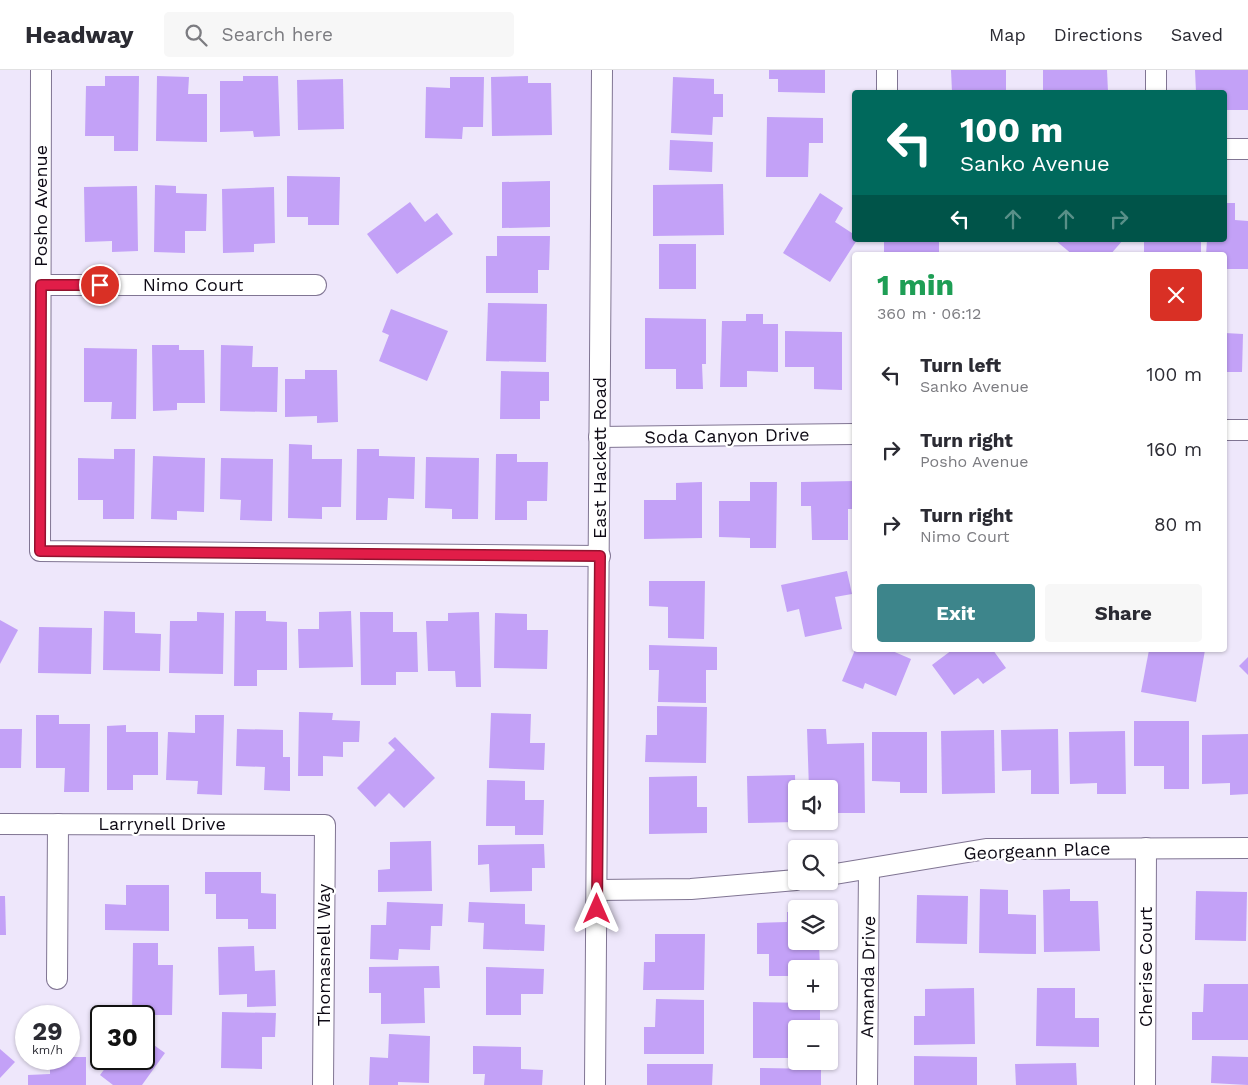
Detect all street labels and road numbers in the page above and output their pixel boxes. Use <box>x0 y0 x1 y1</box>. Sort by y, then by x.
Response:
street label: Posho Avenue <box>30 145 51 267</box>
street label: Nimo Court <box>143 274 244 295</box>
street label: East Hackett Road <box>589 377 610 539</box>
street label: Soda Canyon Drive <box>644 424 810 447</box>
street label: Larrynell Drive <box>98 813 226 834</box>
street label: Georgeann Place <box>963 837 1111 864</box>
street label: Thomasnell Way <box>313 883 334 1026</box>
street label: Cherise Court <box>1135 906 1156 1027</box>
street label: Amanda Drive <box>856 916 879 1038</box>

